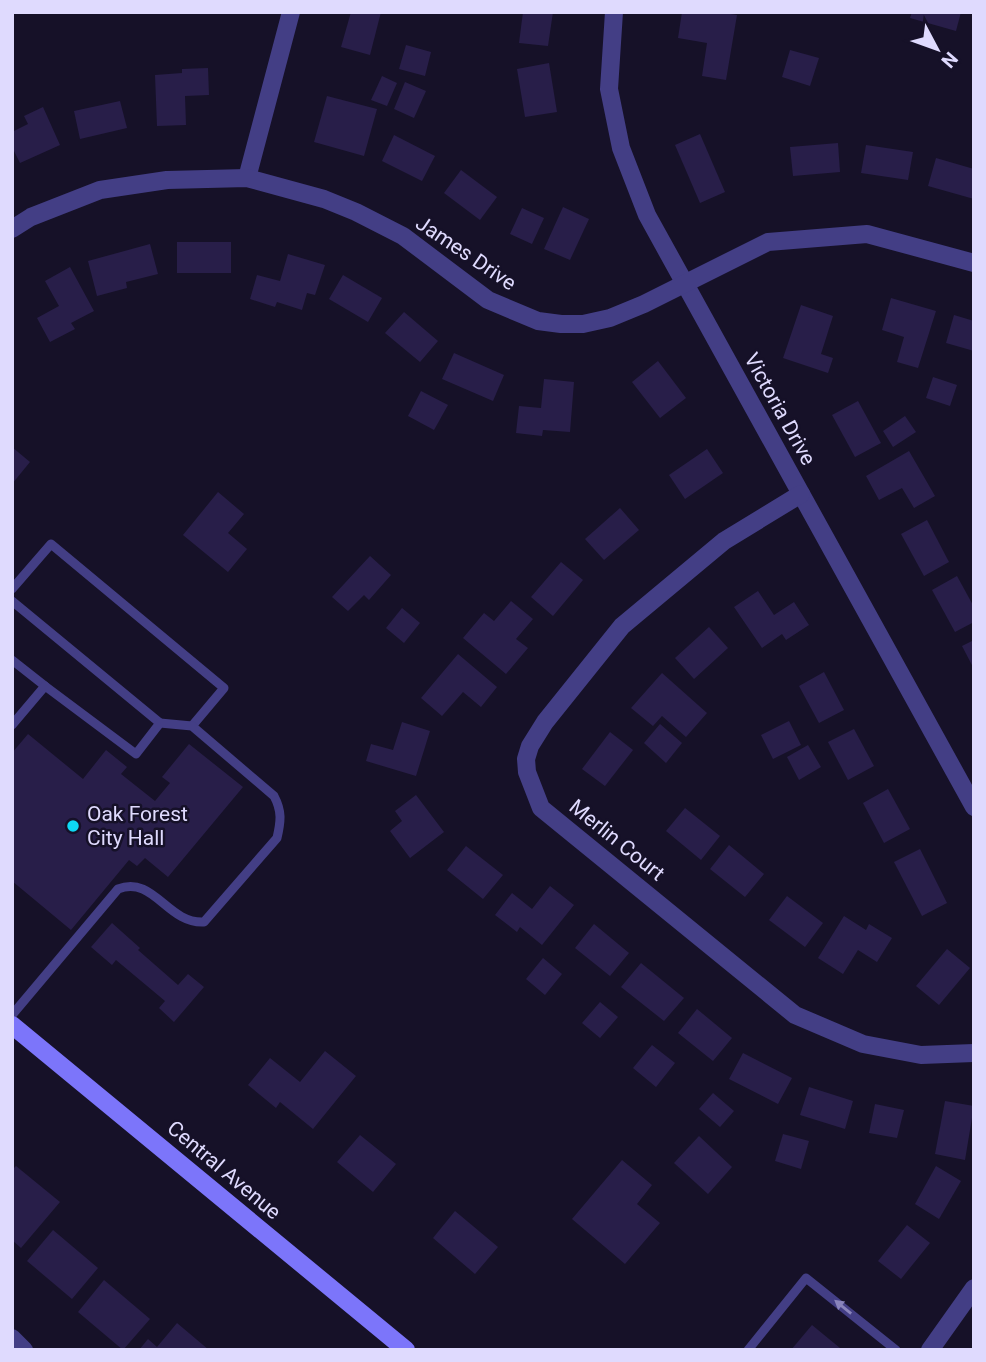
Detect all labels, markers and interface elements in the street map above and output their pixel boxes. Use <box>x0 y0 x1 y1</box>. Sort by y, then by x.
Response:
north arrow <box>902 14 972 84</box>
text: N <box>936 47 963 72</box>
street label: James Drive <box>411 211 521 295</box>
street label: Victoria Drive <box>739 349 821 469</box>
street label: Merlin Court <box>565 794 669 886</box>
place label: Oak Forest City Hall <box>87 802 188 850</box>
marker: Oak Forest City Hall <box>65 818 81 834</box>
street label: Central Avenue <box>163 1116 285 1224</box>
one-way arrow <box>834 1300 852 1315</box>

